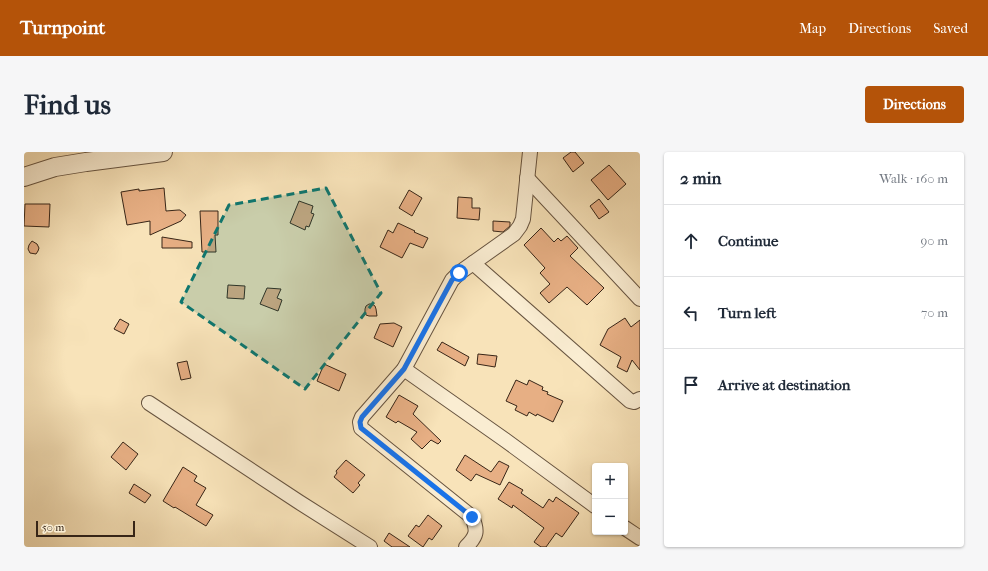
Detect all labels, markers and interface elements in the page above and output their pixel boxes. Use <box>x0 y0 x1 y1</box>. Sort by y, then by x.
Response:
text: Turnpoint <box>20 17 105 39</box>
text: Map <box>799 20 826 37</box>
text: Directions <box>848 20 911 37</box>
text: Saved <box>933 20 968 37</box>
button: Directions <box>865 86 964 123</box>
text: Find us <box>24 88 111 121</box>
text: 2 min <box>680 168 721 188</box>
text: Walk · 160 m <box>879 171 948 186</box>
icon: ahead <box>680 230 702 252</box>
text: Continue <box>718 232 778 250</box>
text: 90 m <box>920 233 948 248</box>
route start <box>450 264 468 282</box>
icon: left <box>680 302 702 324</box>
text: Turn left <box>718 304 776 322</box>
text: 70 m <box>921 305 948 320</box>
icon: arrive <box>680 374 702 396</box>
text: Arrive at destination <box>718 376 850 394</box>
map controls <box>592 463 628 535</box>
button: + <box>592 463 628 499</box>
button: − <box>592 499 628 535</box>
route end <box>463 508 481 526</box>
scale bar <box>36 519 135 538</box>
text: 50 m <box>42 521 64 534</box>

